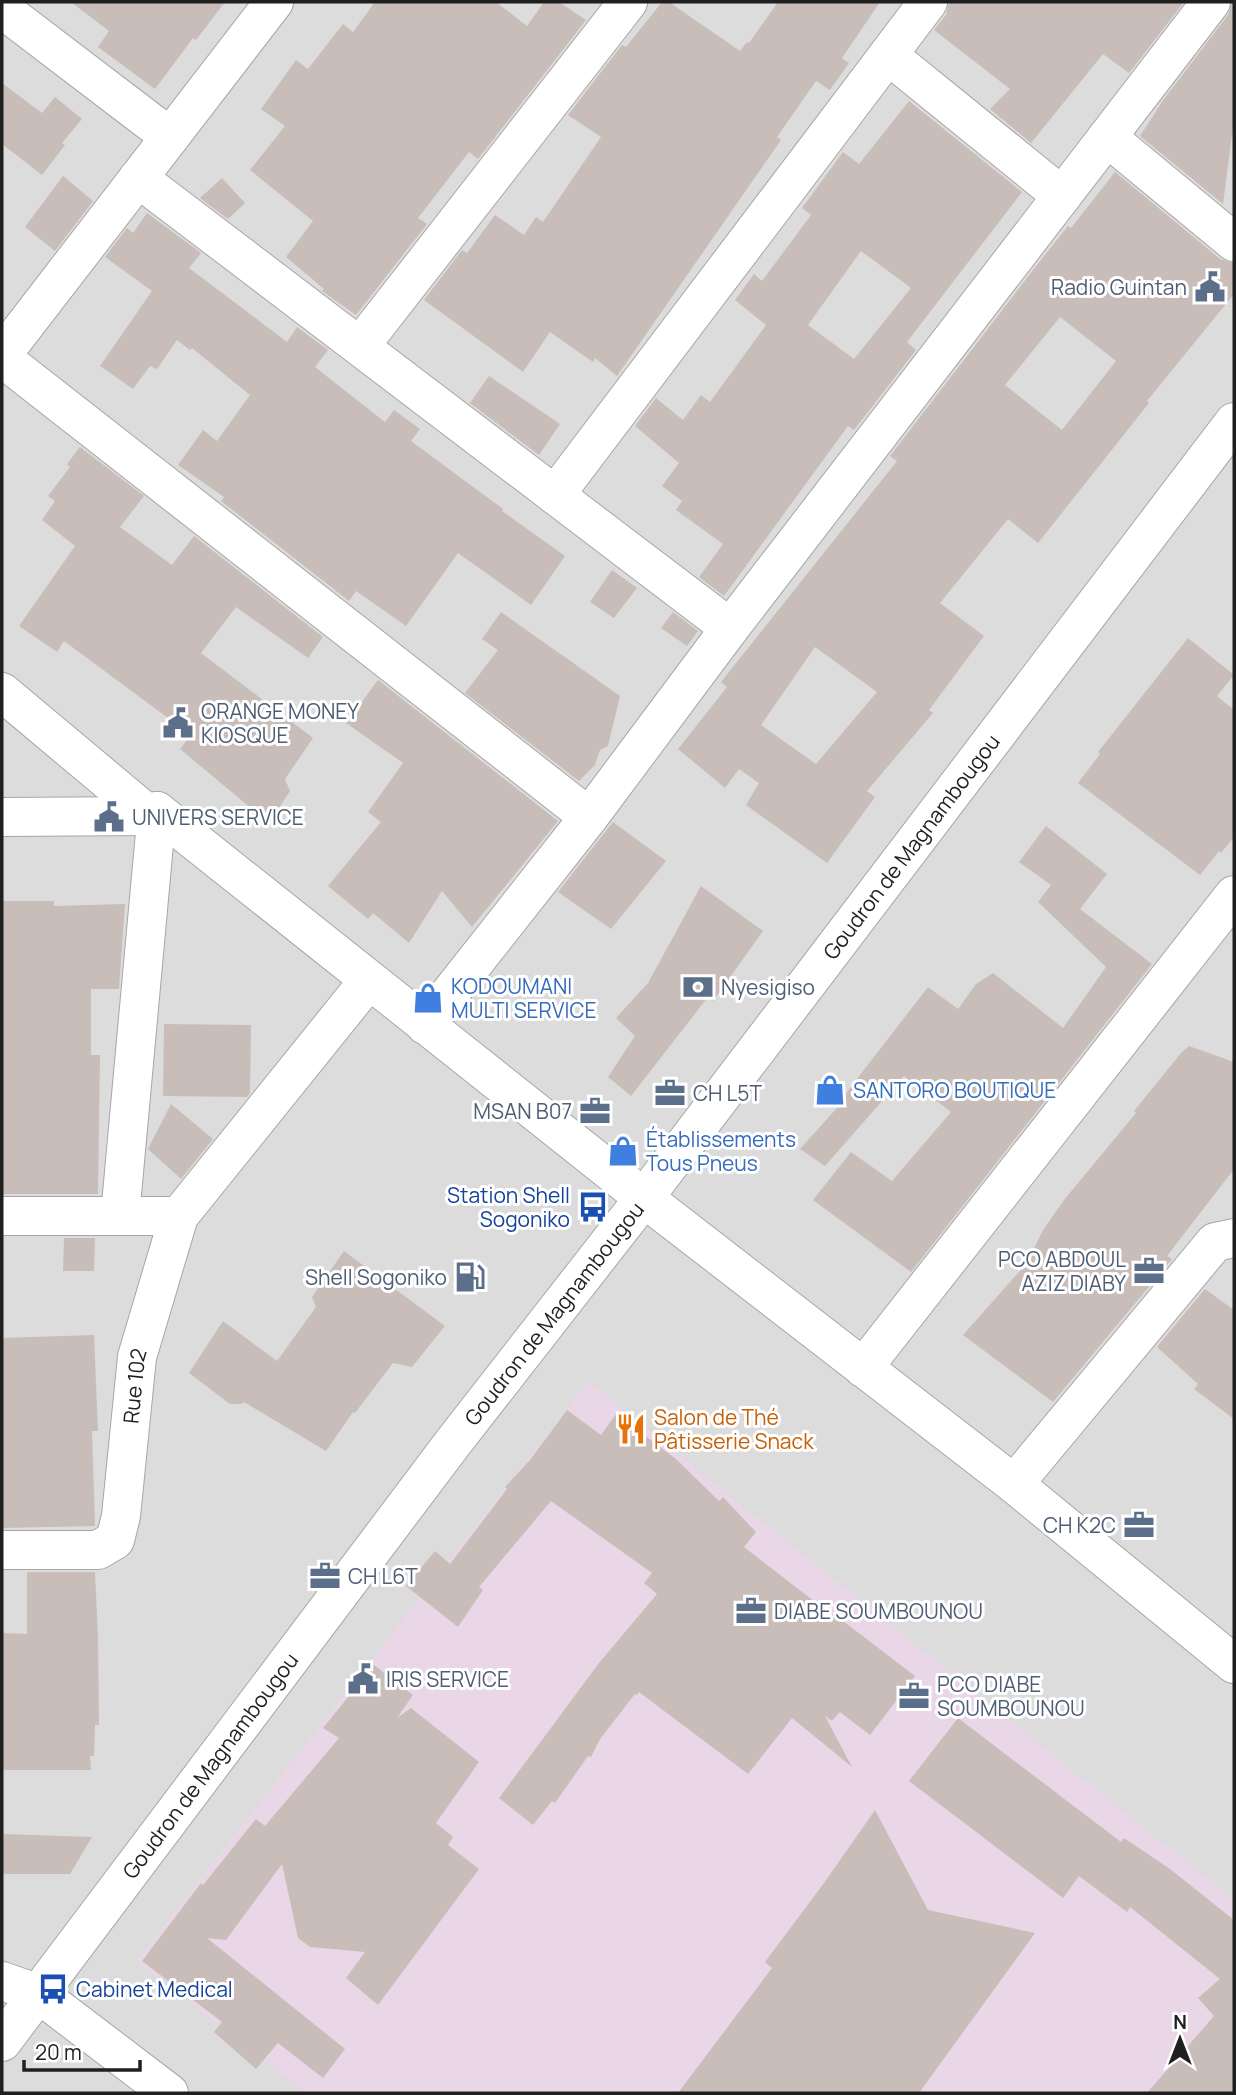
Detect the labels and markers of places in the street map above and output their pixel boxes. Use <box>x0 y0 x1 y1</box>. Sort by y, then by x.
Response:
public building icon: Radio Guintan <box>1193 270 1227 304</box>
place label: Radio Guintan <box>1051 273 1187 301</box>
place label: ORANGE MONEY KIOSQUE <box>201 697 359 749</box>
public building icon: ORANGE MONEY KIOSQUE <box>161 706 195 740</box>
public building icon: UNIVERS SERVICE <box>92 800 126 834</box>
place label: UNIVERS SERVICE <box>132 803 304 831</box>
bank icon: Nyesigiso <box>681 970 715 1004</box>
place label: KODOUMANI MULTI SERVICE <box>451 972 596 1024</box>
place label: Nyesigiso <box>721 973 815 1001</box>
shop icon: KODOUMANI MULTI SERVICE <box>411 981 445 1015</box>
shop icon: SANTORO BOUTIQUE <box>813 1073 847 1107</box>
office icon: CH L5T <box>653 1076 687 1110</box>
place label: SANTORO BOUTIQUE <box>853 1076 1056 1104</box>
place label: CH L5T <box>693 1079 762 1107</box>
office icon: MSAN B07 <box>578 1094 612 1128</box>
place label: MSAN B07 <box>473 1097 572 1125</box>
place label: Établissements Tous Pneus <box>646 1125 796 1177</box>
shop icon: Établissements Tous Pneus <box>606 1134 640 1168</box>
place label: Station Shell Sogoniko <box>447 1181 570 1233</box>
bus stop icon: Station Shell Sogoniko <box>576 1190 610 1224</box>
place label: PCO ABDOUL AZIZ DIABY <box>998 1245 1126 1297</box>
office icon: PCO ABDOUL AZIZ DIABY <box>1132 1254 1166 1288</box>
fuel station icon: Shell Sogoniko <box>453 1260 487 1294</box>
place label: Shell Sogoniko <box>305 1263 447 1291</box>
place label: Salon de Thé Pâtisserie Snack <box>654 1403 814 1455</box>
restaurant icon: Salon de Thé Pâtisserie Snack <box>614 1412 648 1446</box>
office icon: CH K2C <box>1122 1508 1156 1542</box>
place label: CH K2C <box>1043 1511 1116 1539</box>
office icon: CH L6T <box>308 1559 342 1593</box>
place label: CH L6T <box>348 1562 418 1590</box>
office icon: DIABE SOUMBOUNOU <box>734 1594 768 1628</box>
place label: DIABE SOUMBOUNOU <box>774 1597 983 1625</box>
public building icon: IRIS SERVICE <box>346 1662 380 1696</box>
place label: IRIS SERVICE <box>386 1665 509 1693</box>
place label: PCO DIABE SOUMBOUNOU <box>937 1670 1085 1722</box>
office icon: PCO DIABE SOUMBOUNOU <box>897 1679 931 1713</box>
bus stop icon: Cabinet Medical <box>36 1972 70 2006</box>
place label: Cabinet Medical <box>76 1975 233 2003</box>

